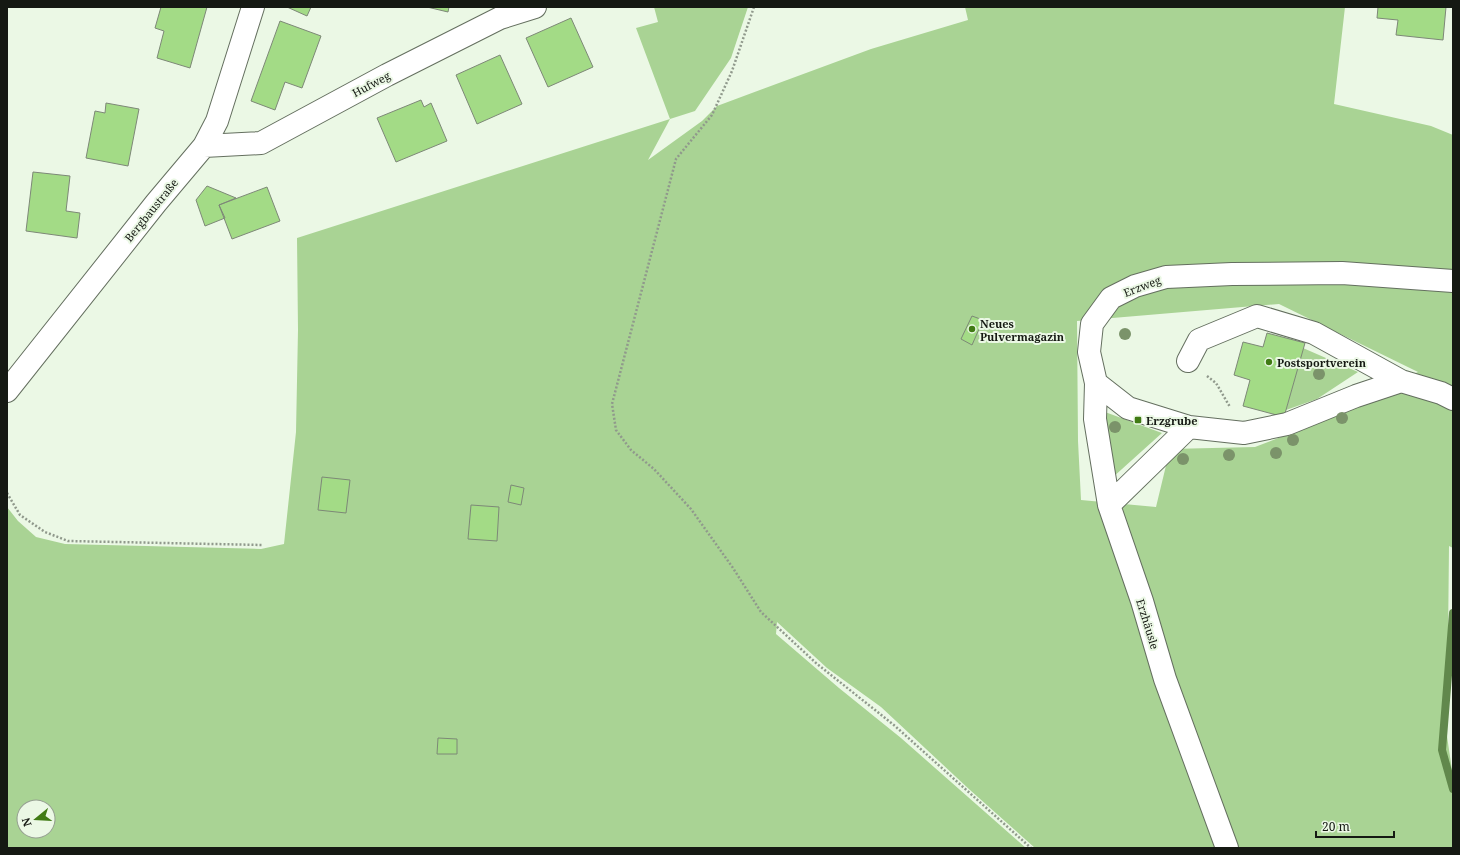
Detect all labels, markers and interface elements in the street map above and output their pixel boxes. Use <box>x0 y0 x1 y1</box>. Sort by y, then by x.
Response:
street label: Hufweg <box>349 68 393 100</box>
street label: Bergbaustraße <box>121 175 181 245</box>
street label: Erzweg <box>1121 272 1163 300</box>
place label: Neues Pulvermagazin <box>980 316 1065 344</box>
marker: Neues Pulvermagazin <box>967 324 977 334</box>
place label: Postsportverein <box>1277 355 1367 370</box>
marker: Postsportverein <box>1264 357 1274 367</box>
place label: Erzgrube <box>1146 413 1197 428</box>
marker: Erzgrube <box>1133 415 1143 425</box>
street label: Erzhäusle <box>1133 597 1163 651</box>
north arrow <box>16 799 56 839</box>
scale bar <box>1316 813 1394 839</box>
text: N <box>17 815 34 829</box>
text: 20 m <box>1322 818 1350 835</box>

